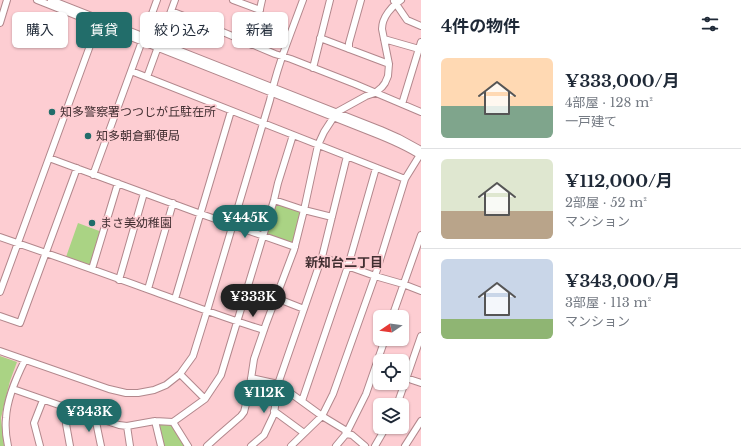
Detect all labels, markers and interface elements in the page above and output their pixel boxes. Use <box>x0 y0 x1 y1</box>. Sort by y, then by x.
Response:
chip: 購入 <box>12 12 68 48</box>
chip: 賃貸 <box>76 12 132 48</box>
chip: 絞り込み <box>140 12 224 48</box>
chip: 新着 <box>232 12 288 48</box>
icon: filters <box>699 13 721 35</box>
text: 4件の物件 <box>441 16 520 37</box>
text: ¥333,000/月 <box>565 71 680 92</box>
icon: home <box>473 74 521 122</box>
text: 4部屋 · 128 m² <box>565 94 653 111</box>
place label: 知多警察署つつじが丘駐在所 <box>60 104 216 119</box>
marker: 知多警察署つつじが丘駐在所 <box>47 107 57 117</box>
text: 一戸建て <box>565 113 617 130</box>
place label: 知多朝倉郵便局 <box>96 128 180 143</box>
marker: 知多朝倉郵便局 <box>83 131 93 141</box>
text: ¥112,000/月 <box>565 171 673 192</box>
icon: home <box>473 175 521 223</box>
text: 2部屋 · 52 m² <box>565 194 647 211</box>
pin: ¥445K <box>217 205 273 239</box>
text: ¥445K <box>222 209 268 226</box>
text: マンション <box>565 213 630 230</box>
place label: まさ美幼稚園 <box>100 215 172 230</box>
marker: まさ美幼稚園 <box>87 218 97 228</box>
district label: 新知台二丁目 <box>305 254 383 271</box>
text: ¥343,000/月 <box>565 271 680 292</box>
icon: home <box>473 275 521 323</box>
pin: ¥333K <box>225 284 281 318</box>
text: ¥333K <box>230 288 276 305</box>
text: 3部屋 · 113 m² <box>565 294 651 311</box>
north arrow <box>373 310 409 346</box>
map controls <box>373 310 409 434</box>
text: マンション <box>565 313 630 330</box>
button: locate <box>373 354 409 390</box>
pin: ¥112K <box>236 380 292 414</box>
text: ¥112K <box>243 384 285 401</box>
button: layers <box>373 398 409 434</box>
pin: ¥343K <box>61 399 117 433</box>
text: ¥343K <box>66 403 112 420</box>

